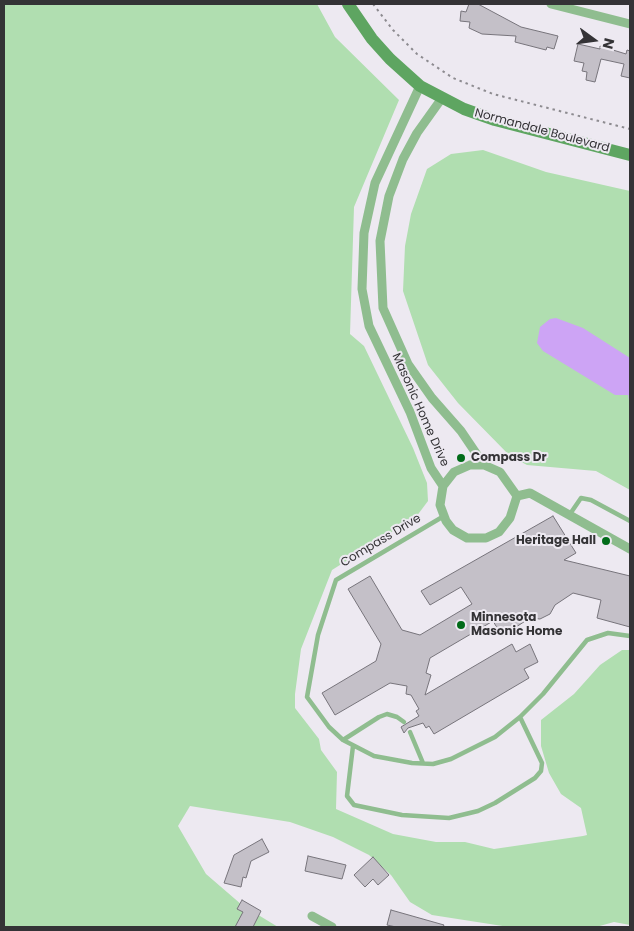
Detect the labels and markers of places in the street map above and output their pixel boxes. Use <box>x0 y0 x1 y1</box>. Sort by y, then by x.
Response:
place label: Compass Dr <box>471 451 547 465</box>
marker: Compass Dr <box>455 452 467 464</box>
place label: Heritage Hall <box>516 534 596 548</box>
marker: Heritage Hall <box>600 535 612 547</box>
place label: Minnesota Masonic Home <box>471 611 562 639</box>
marker: Minnesota Masonic Home <box>455 619 467 631</box>

